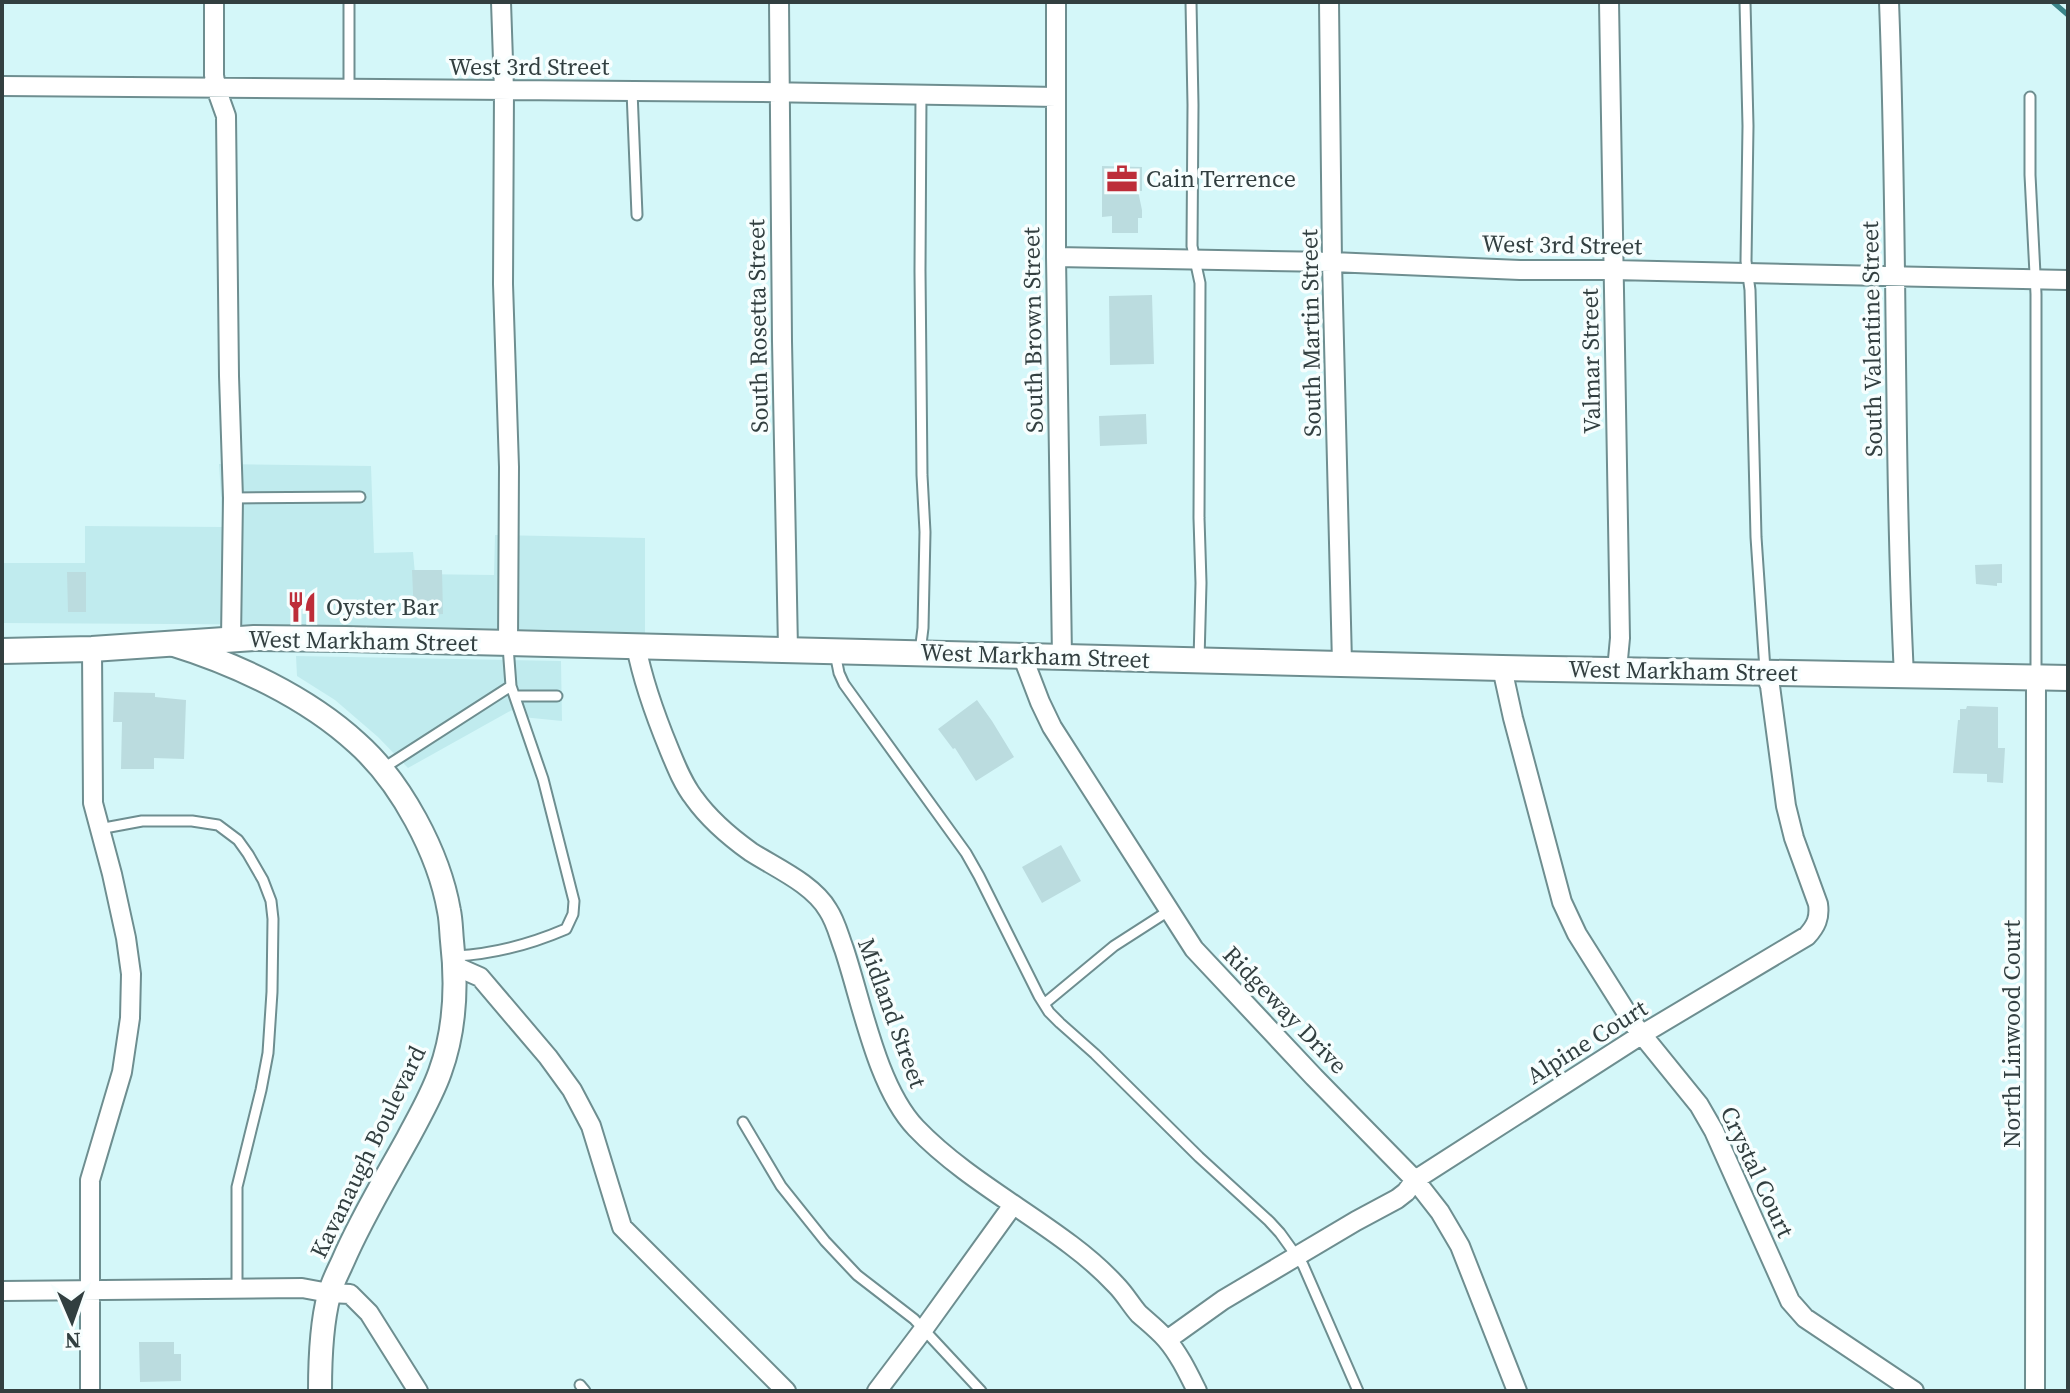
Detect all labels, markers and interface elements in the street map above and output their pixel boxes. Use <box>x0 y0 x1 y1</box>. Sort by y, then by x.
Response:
street label: West 3rd Street <box>449 50 609 83</box>
office icon: Cain Terrence <box>1105 162 1139 196</box>
place label: Cain Terrence <box>1146 162 1296 195</box>
street label: South Rosetta Street <box>739 219 776 433</box>
street label: South Valentine Street <box>1853 221 1890 457</box>
street label: South Brown Street <box>1014 227 1051 433</box>
street label: West 3rd Street <box>1481 227 1643 262</box>
street label: South Martin Street <box>1292 229 1329 437</box>
street label: Valmar Street <box>1573 288 1608 434</box>
restaurant icon: Oyster Bar <box>285 590 319 624</box>
place label: Oyster Bar <box>326 590 439 623</box>
street label: West Markham Street <box>248 622 478 659</box>
street label: West Markham Street <box>920 635 1150 676</box>
street label: West Markham Street <box>1568 652 1798 689</box>
street label: North Linwood Court <box>1995 920 2028 1148</box>
street label: Midland Street <box>850 933 935 1093</box>
street label: Ridgeway Drive <box>1216 938 1355 1081</box>
street label: Alpine Court <box>1520 991 1654 1092</box>
street label: Kavanaugh Boulevard <box>302 1040 434 1264</box>
street label: Crystal Court <box>1713 1101 1802 1243</box>
north arrow <box>32 1281 112 1361</box>
text: N <box>64 1326 81 1356</box>

